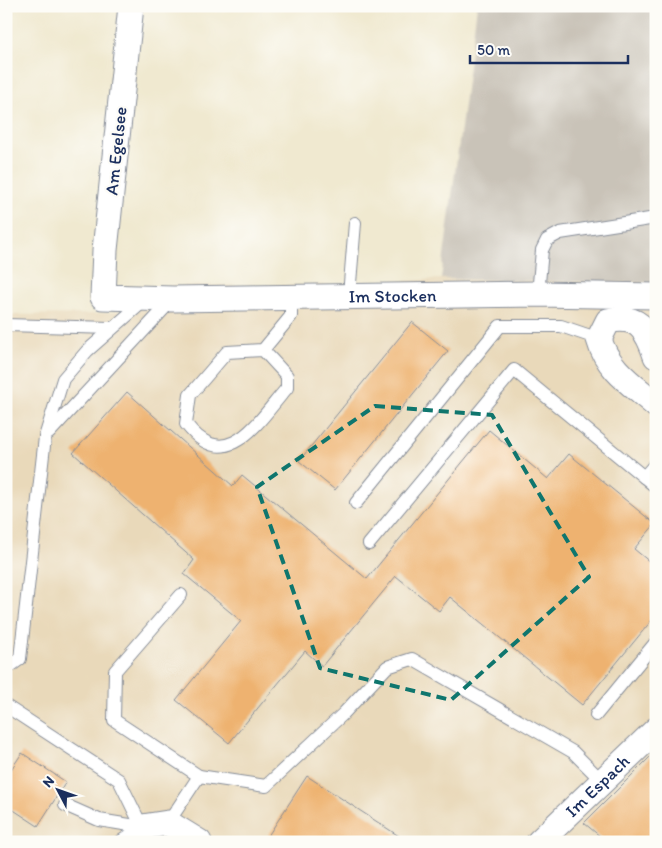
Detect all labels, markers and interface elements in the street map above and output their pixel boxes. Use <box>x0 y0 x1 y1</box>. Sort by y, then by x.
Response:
scale bar <box>470 32 627 64</box>
text: 50 m <box>477 41 510 59</box>
street label: Am Egelsee <box>100 106 132 196</box>
street label: Im Stocken <box>348 284 437 308</box>
street label: Im Espach <box>561 750 634 822</box>
north arrow <box>32 766 82 816</box>
text: N <box>39 773 58 791</box>

